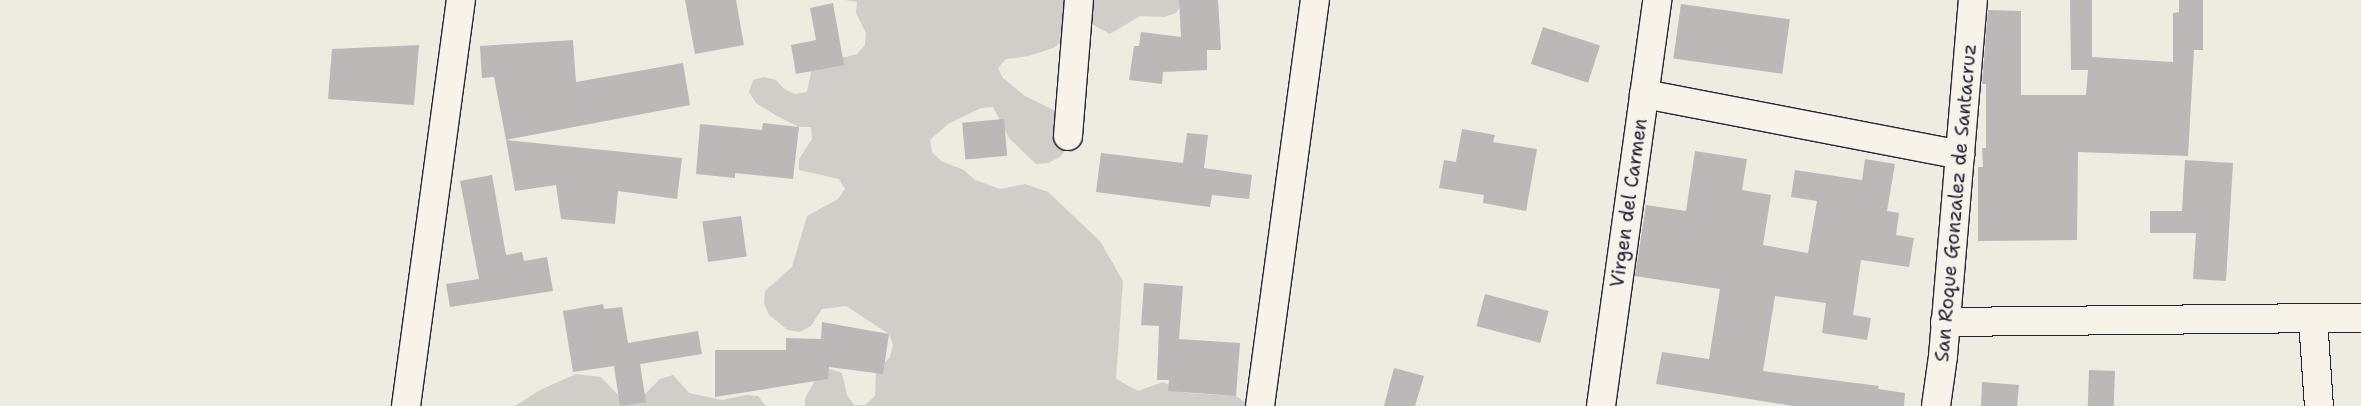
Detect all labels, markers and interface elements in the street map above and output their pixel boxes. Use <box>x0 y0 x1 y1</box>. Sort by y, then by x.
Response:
street label: San Roque Gonzalez de Santacruz <box>1931 43 1981 363</box>
street label: Virgen del Carmen <box>1606 117 1652 289</box>

